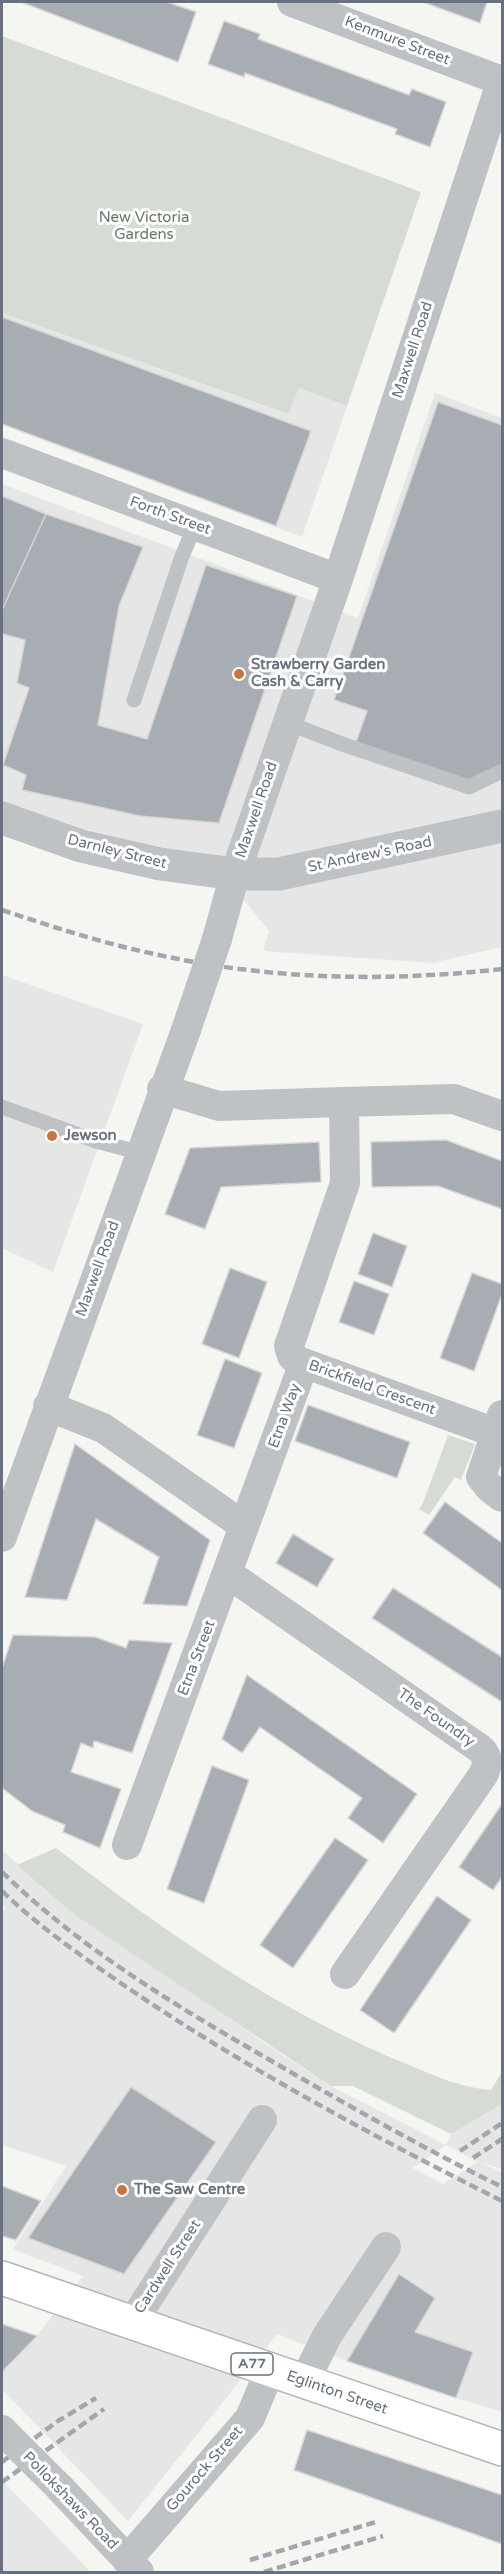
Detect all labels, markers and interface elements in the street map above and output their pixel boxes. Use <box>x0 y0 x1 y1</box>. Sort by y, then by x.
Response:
street label: Kenmure Street <box>342 13 452 69</box>
park label: New Victoria Gardens <box>99 209 189 244</box>
street label: Maxwell Road <box>389 299 437 401</box>
street label: Forth Street <box>127 493 213 539</box>
place label: Strawberry Garden Cash & Carry <box>251 656 385 691</box>
marker: Strawberry Garden Cash & Carry <box>232 667 246 681</box>
street label: Maxwell Road <box>232 760 282 860</box>
street label: Darnley Street <box>66 831 168 873</box>
street label: St Andrew's Road <box>306 833 434 877</box>
place label: Jewson <box>64 1127 117 1145</box>
marker: Jewson <box>45 1129 59 1143</box>
street label: Maxwell Road <box>72 1219 124 1319</box>
street label: Brickfield Crescent <box>306 1357 438 1419</box>
street label: Etna Way <box>265 1381 305 1451</box>
street label: Etna Street <box>174 1618 220 1698</box>
street label: The Foundry <box>394 1685 478 1751</box>
place label: The Saw Centre <box>134 2181 245 2199</box>
marker: The Saw Centre <box>115 2183 129 2197</box>
street label: Cardwell Street <box>131 2217 205 2317</box>
road number: A77 <box>231 2353 273 2375</box>
street label: Eglinton Street <box>284 2367 390 2419</box>
street label: Gourock Street <box>163 2423 247 2515</box>
street label: Pollokshaws Road <box>19 2448 121 2554</box>

